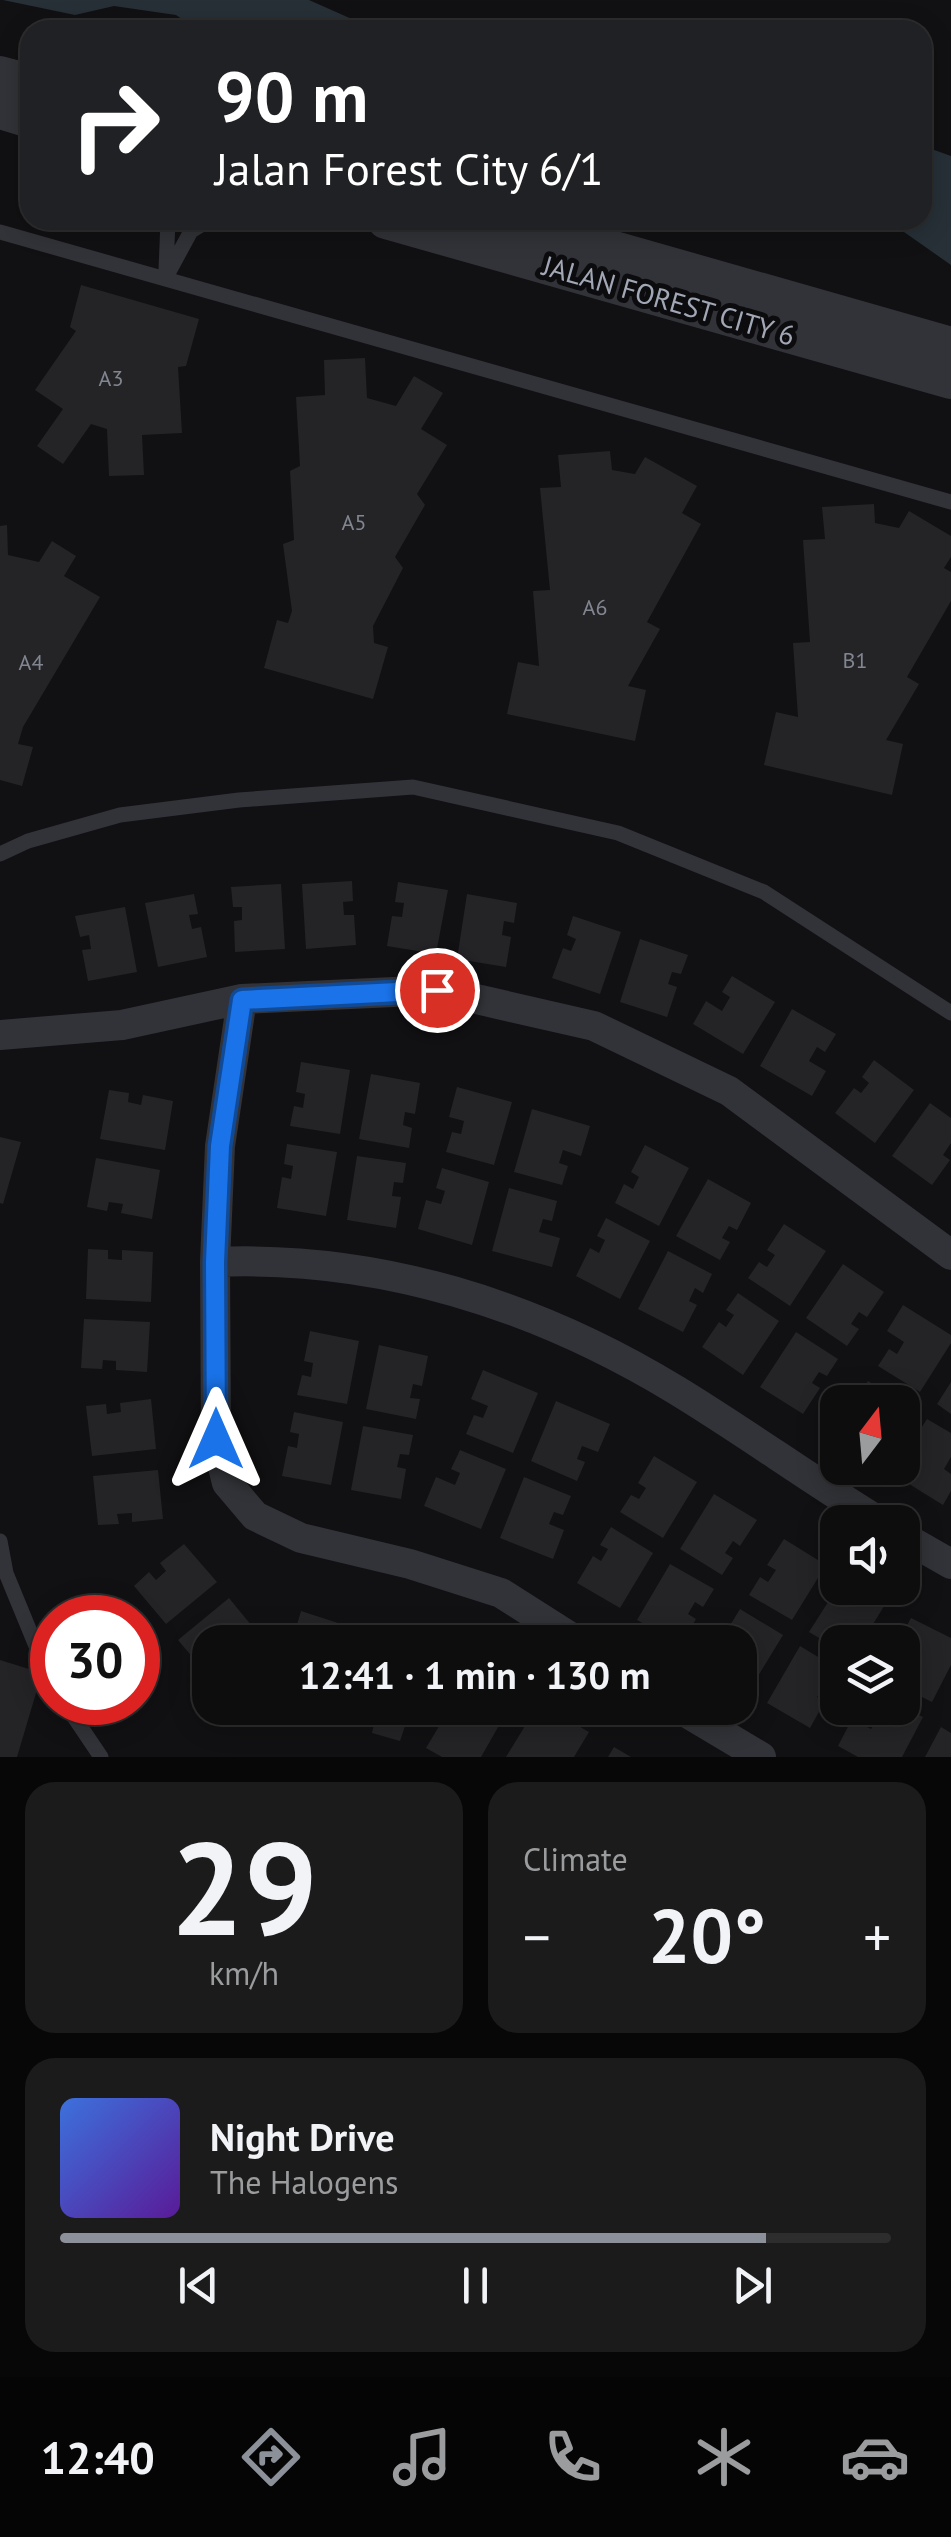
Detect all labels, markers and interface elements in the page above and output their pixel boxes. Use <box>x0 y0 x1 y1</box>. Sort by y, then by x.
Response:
text: 90 m <box>215 51 368 141</box>
icon: right <box>50 60 180 190</box>
text: Jalan Forest City 6/1 <box>215 139 604 197</box>
street label: JALAN FOREST CITY 6 <box>538 246 800 354</box>
house number: A3 <box>99 364 123 392</box>
house number: A5 <box>342 508 366 536</box>
house number: A6 <box>583 593 607 621</box>
house number: B1 <box>843 646 867 674</box>
house number: A4 <box>19 648 43 676</box>
pin <box>395 948 480 1033</box>
icon: arrive <box>410 963 465 1018</box>
north arrow <box>820 1385 920 1485</box>
map controls <box>820 1385 920 1725</box>
position arrow <box>164 1387 268 1491</box>
button: sound <box>820 1505 920 1605</box>
speed limit sign: 30 <box>30 1595 160 1725</box>
button: layers <box>820 1625 920 1725</box>
text: 12:41 · 1 min · 130 m <box>299 1650 650 1699</box>
text: 29 <box>170 1803 318 1971</box>
text: Climate <box>523 1838 628 1880</box>
text: 20° <box>648 1887 766 1984</box>
text: − <box>523 1901 551 1972</box>
text: + <box>863 1901 891 1972</box>
text: km/h <box>209 1952 279 1994</box>
text: Night Drive <box>210 2112 394 2161</box>
text: The Halogens <box>210 2161 398 2203</box>
icon: previous <box>171 2258 226 2313</box>
icon: pause <box>448 2258 503 2313</box>
icon: next <box>725 2258 780 2313</box>
icon: directions <box>236 2422 306 2492</box>
icon: music <box>387 2422 457 2492</box>
icon: phone <box>538 2422 608 2492</box>
icon: climate <box>689 2422 759 2492</box>
icon: car <box>840 2422 910 2492</box>
text: 12:40 <box>41 2428 155 2486</box>

